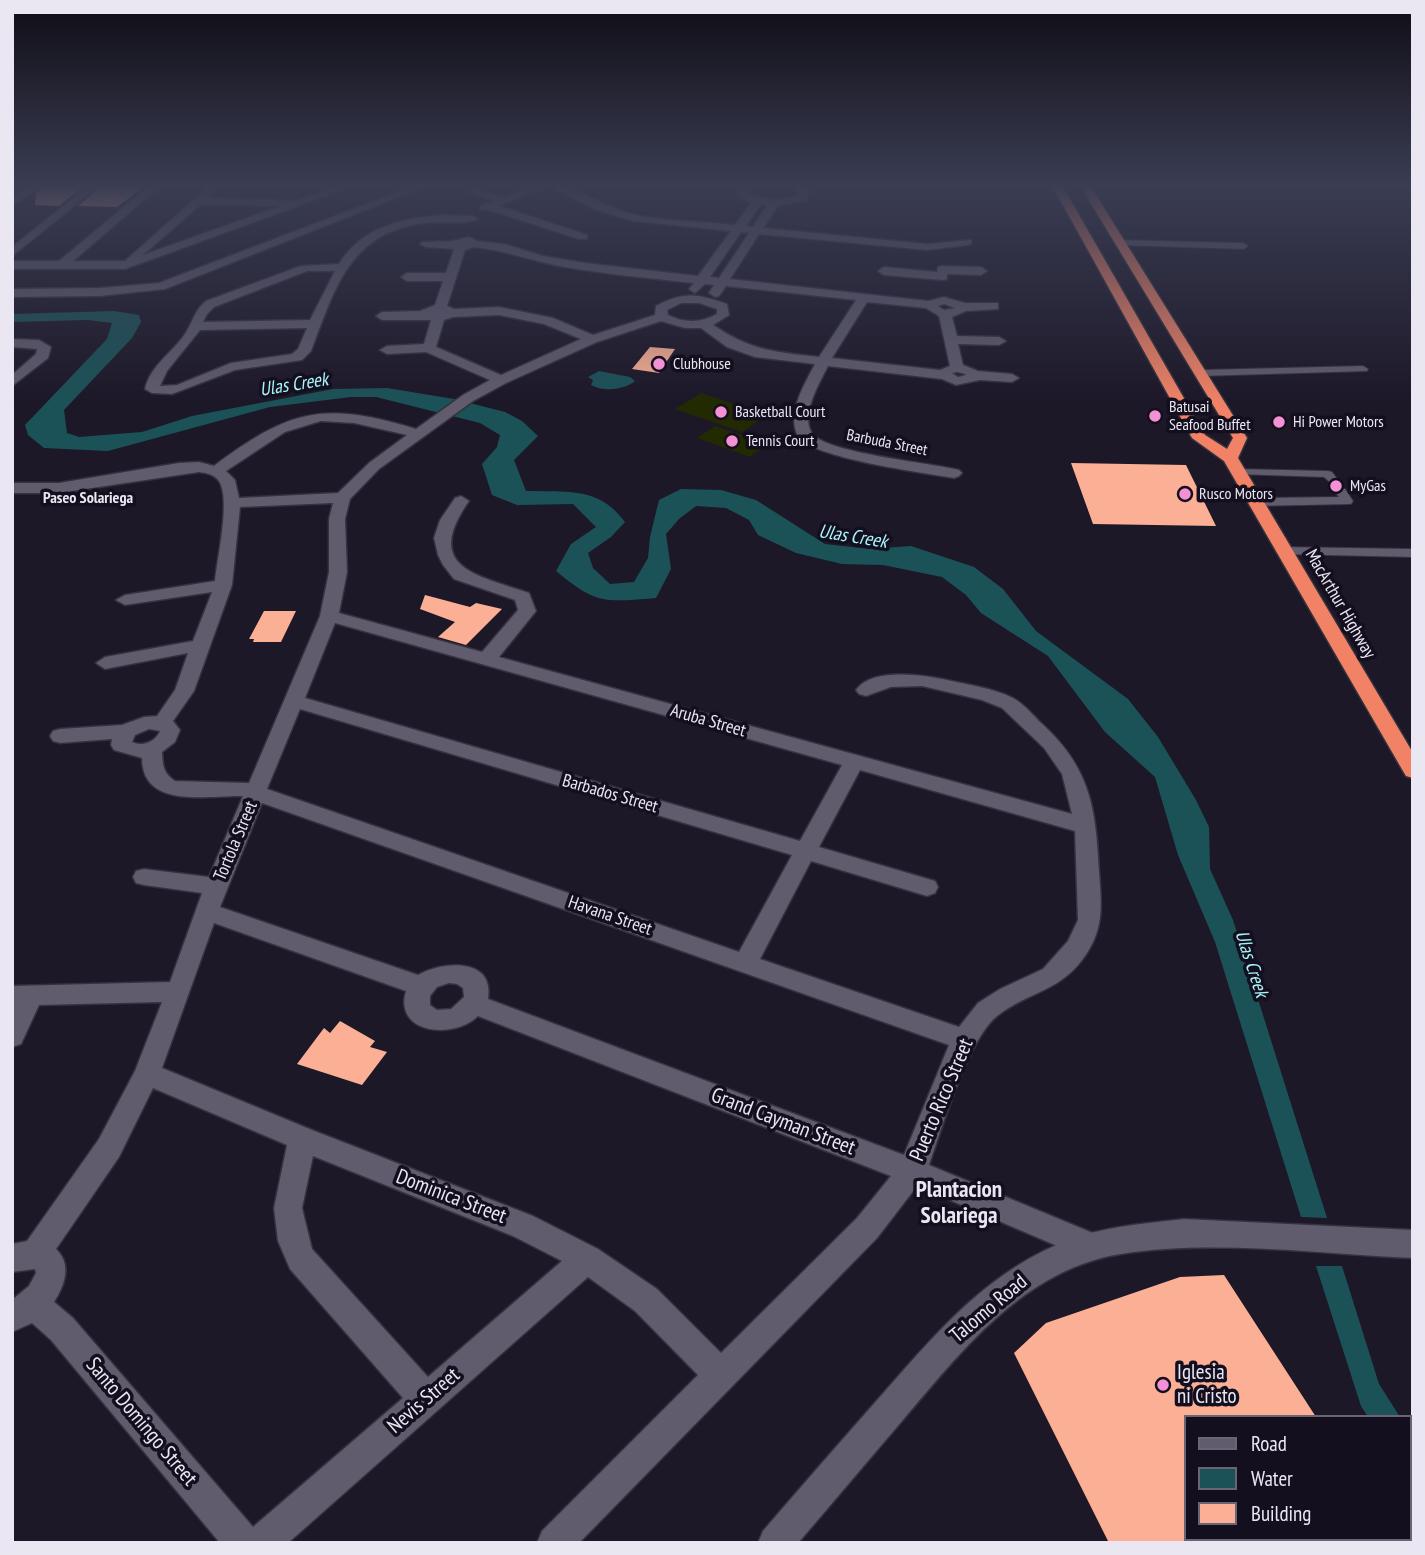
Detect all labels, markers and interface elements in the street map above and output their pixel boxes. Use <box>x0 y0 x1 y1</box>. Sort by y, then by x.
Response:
place label: Clubhouse <box>673 354 731 374</box>
marker: Clubhouse <box>651 356 667 372</box>
water label: Ulas Creek <box>258 368 330 402</box>
place label: Batusai Seafood Buffet <box>1169 397 1251 435</box>
place label: Basketball Court <box>735 402 825 422</box>
marker: Basketball Court <box>713 404 729 420</box>
marker: Batusai Seafood Buffet <box>1147 408 1163 424</box>
place label: Hi Power Motors <box>1293 412 1384 432</box>
marker: Hi Power Motors <box>1271 414 1287 430</box>
street label: Barbuda Street <box>845 426 929 460</box>
place label: Tennis Court <box>746 431 814 451</box>
marker: Tennis Court <box>724 433 740 449</box>
place label: MyGas <box>1350 476 1386 496</box>
marker: MyGas <box>1328 478 1344 494</box>
place label: Rusco Motors <box>1199 484 1273 504</box>
marker: Rusco Motors <box>1177 486 1193 502</box>
district label: Paseo Solariega <box>43 488 133 508</box>
water label: Ulas Creek <box>817 520 889 554</box>
street label: MacArthur Highway <box>1300 546 1380 662</box>
street label: Aruba Street <box>668 700 748 742</box>
street label: Barbados Street <box>560 770 660 818</box>
street label: Tortola Street <box>210 798 262 884</box>
street label: Havana Street <box>565 892 655 940</box>
water label: Ulas Creek <box>1230 928 1272 1000</box>
street label: Puerto Rico Street <box>905 1035 979 1165</box>
street label: Grand Cayman Street <box>707 1083 859 1161</box>
street label: Dominica Street <box>392 1164 510 1230</box>
district label: Plantacion Solariega <box>916 1176 1002 1230</box>
street label: Talomo Road <box>945 1269 1033 1349</box>
street label: Santo Domingo Street <box>80 1353 202 1491</box>
place label: Iglesia ni Cristo <box>1177 1360 1237 1410</box>
street label: Nevis Street <box>383 1363 465 1439</box>
marker: Iglesia ni Cristo <box>1155 1377 1171 1393</box>
legend <box>1184 1415 1411 1541</box>
text: Road <box>1251 1430 1287 1457</box>
text: Water <box>1251 1465 1293 1492</box>
text: Building <box>1251 1500 1311 1527</box>

